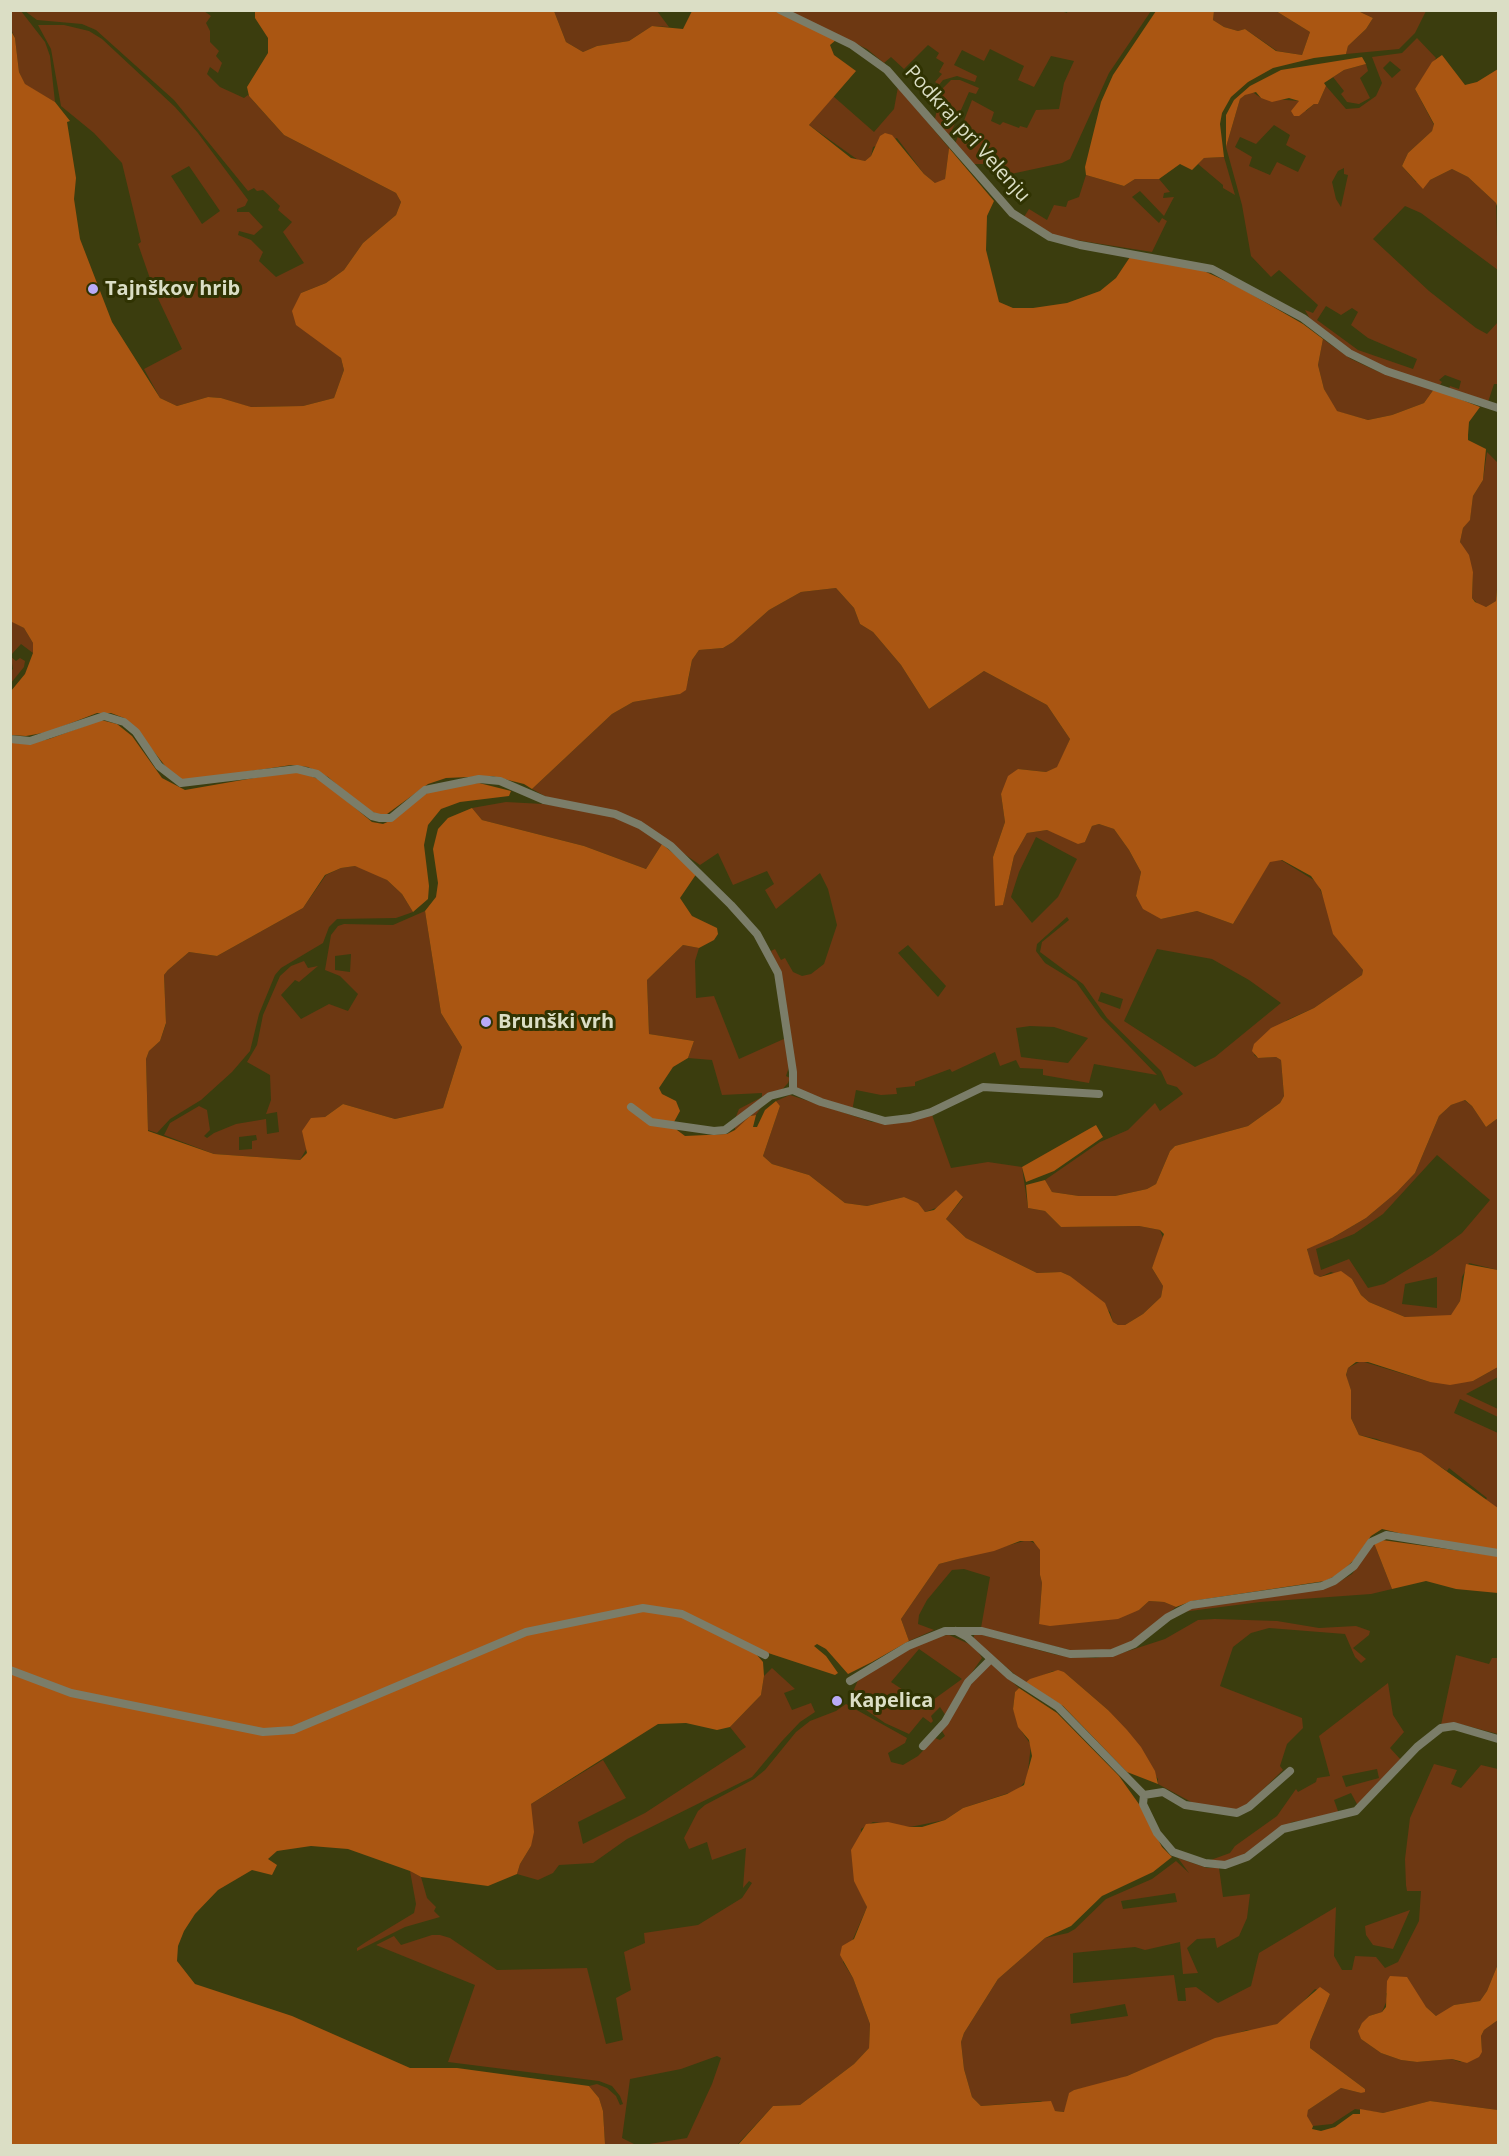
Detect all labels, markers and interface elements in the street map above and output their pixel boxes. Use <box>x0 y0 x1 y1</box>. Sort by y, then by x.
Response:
street label: Podkraj pri Velenju <box>899 61 1035 207</box>
place label: Tajnškov hrib <box>105 277 240 301</box>
marker: Tajnškov hrib <box>86 282 100 296</box>
place label: Brunški vrh <box>498 1010 614 1034</box>
marker: Brunški vrh <box>479 1015 493 1029</box>
place label: Kapelica <box>849 1689 933 1713</box>
marker: Kapelica <box>830 1694 844 1708</box>

